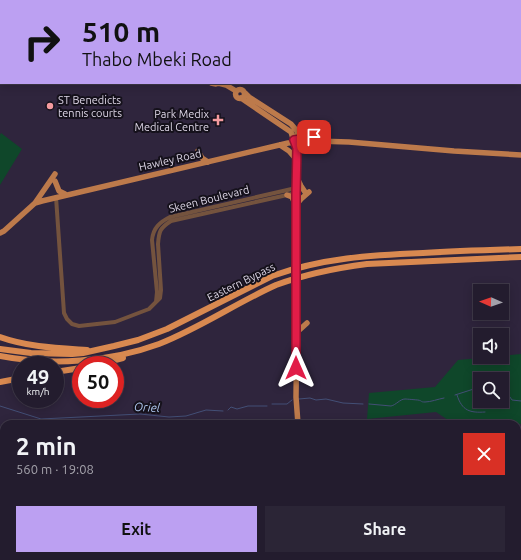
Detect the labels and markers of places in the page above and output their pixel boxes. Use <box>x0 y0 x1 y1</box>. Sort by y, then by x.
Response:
place label: ST Benedicts tennis courts <box>58 94 122 119</box>
marker: ST Benedicts tennis courts <box>45 101 55 111</box>
place label: Park Medix Medical Centre <box>134 108 209 133</box>
marker: Park Medix Medical Centre <box>212 114 224 126</box>
pin <box>297 120 331 154</box>

